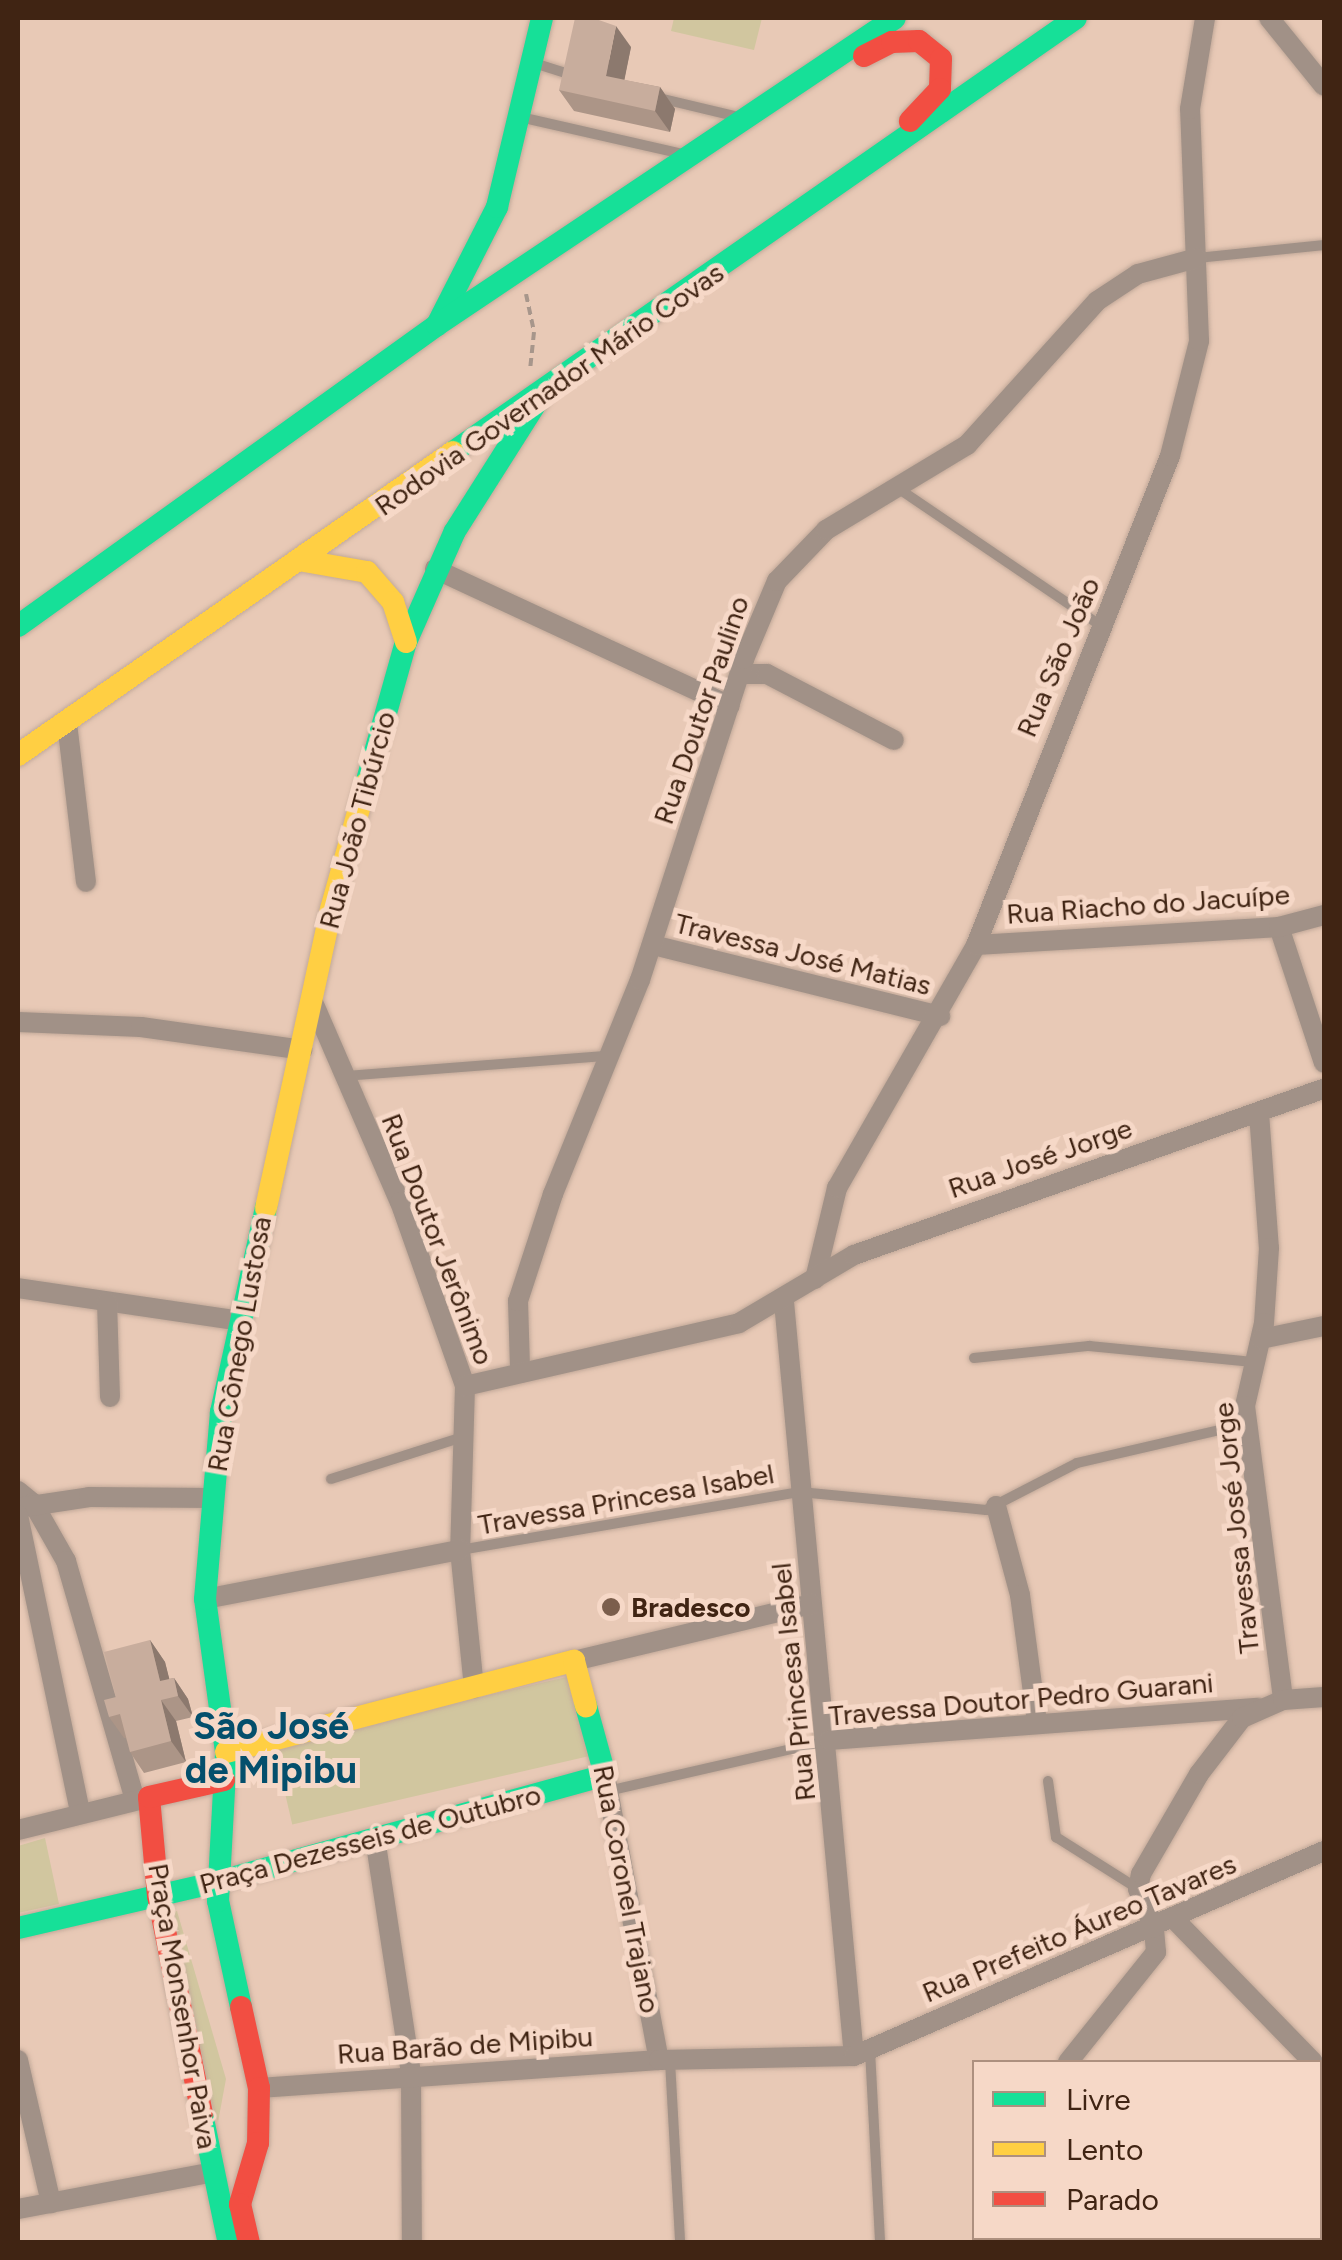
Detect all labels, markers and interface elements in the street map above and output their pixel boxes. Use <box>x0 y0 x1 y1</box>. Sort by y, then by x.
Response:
street label: Rodovia Governador Mário Covas <box>368 255 730 523</box>
street label: Rua São João <box>1009 572 1107 742</box>
street label: Rua Doutor Paulino <box>646 592 756 828</box>
street label: Rua João Tibúrcio <box>312 708 402 932</box>
street label: Rua Riacho do Jacuípe <box>1005 877 1291 931</box>
street label: Travessa José Matias <box>671 906 935 1002</box>
street label: Rua Doutor Jerônimo <box>375 1109 501 1369</box>
street label: Rua José Jorge <box>944 1111 1136 1205</box>
street label: Rua Cônego Lustosa <box>200 1214 278 1474</box>
street label: Travessa José Jorge <box>1206 1401 1266 1655</box>
street label: Travessa Princesa Isabel <box>476 1456 776 1542</box>
street label: Rua Princesa Isabel <box>764 1561 822 1803</box>
place label: Bradesco <box>631 1590 750 1624</box>
marker: Bradesco <box>600 1596 622 1618</box>
street label: Travessa Doutor Pedro Guarani <box>827 1665 1215 1733</box>
district label: São José de Mipibu <box>185 1704 357 1794</box>
street label: Rua Coronel Trajano <box>586 1762 668 2016</box>
street label: Praça Dezesseis de Outubro <box>196 1777 544 1901</box>
street label: Rua Prefeito Áureo Tavares <box>917 1847 1241 2009</box>
street label: Praça Monsenhor Paiva <box>141 1861 225 2151</box>
street label: Rua Barão de Mipibu <box>336 2019 594 2071</box>
legend <box>972 2060 1322 2240</box>
text: Livre <box>1066 2081 1131 2118</box>
text: Lento <box>1066 2131 1143 2168</box>
text: Parado <box>1066 2181 1159 2218</box>

